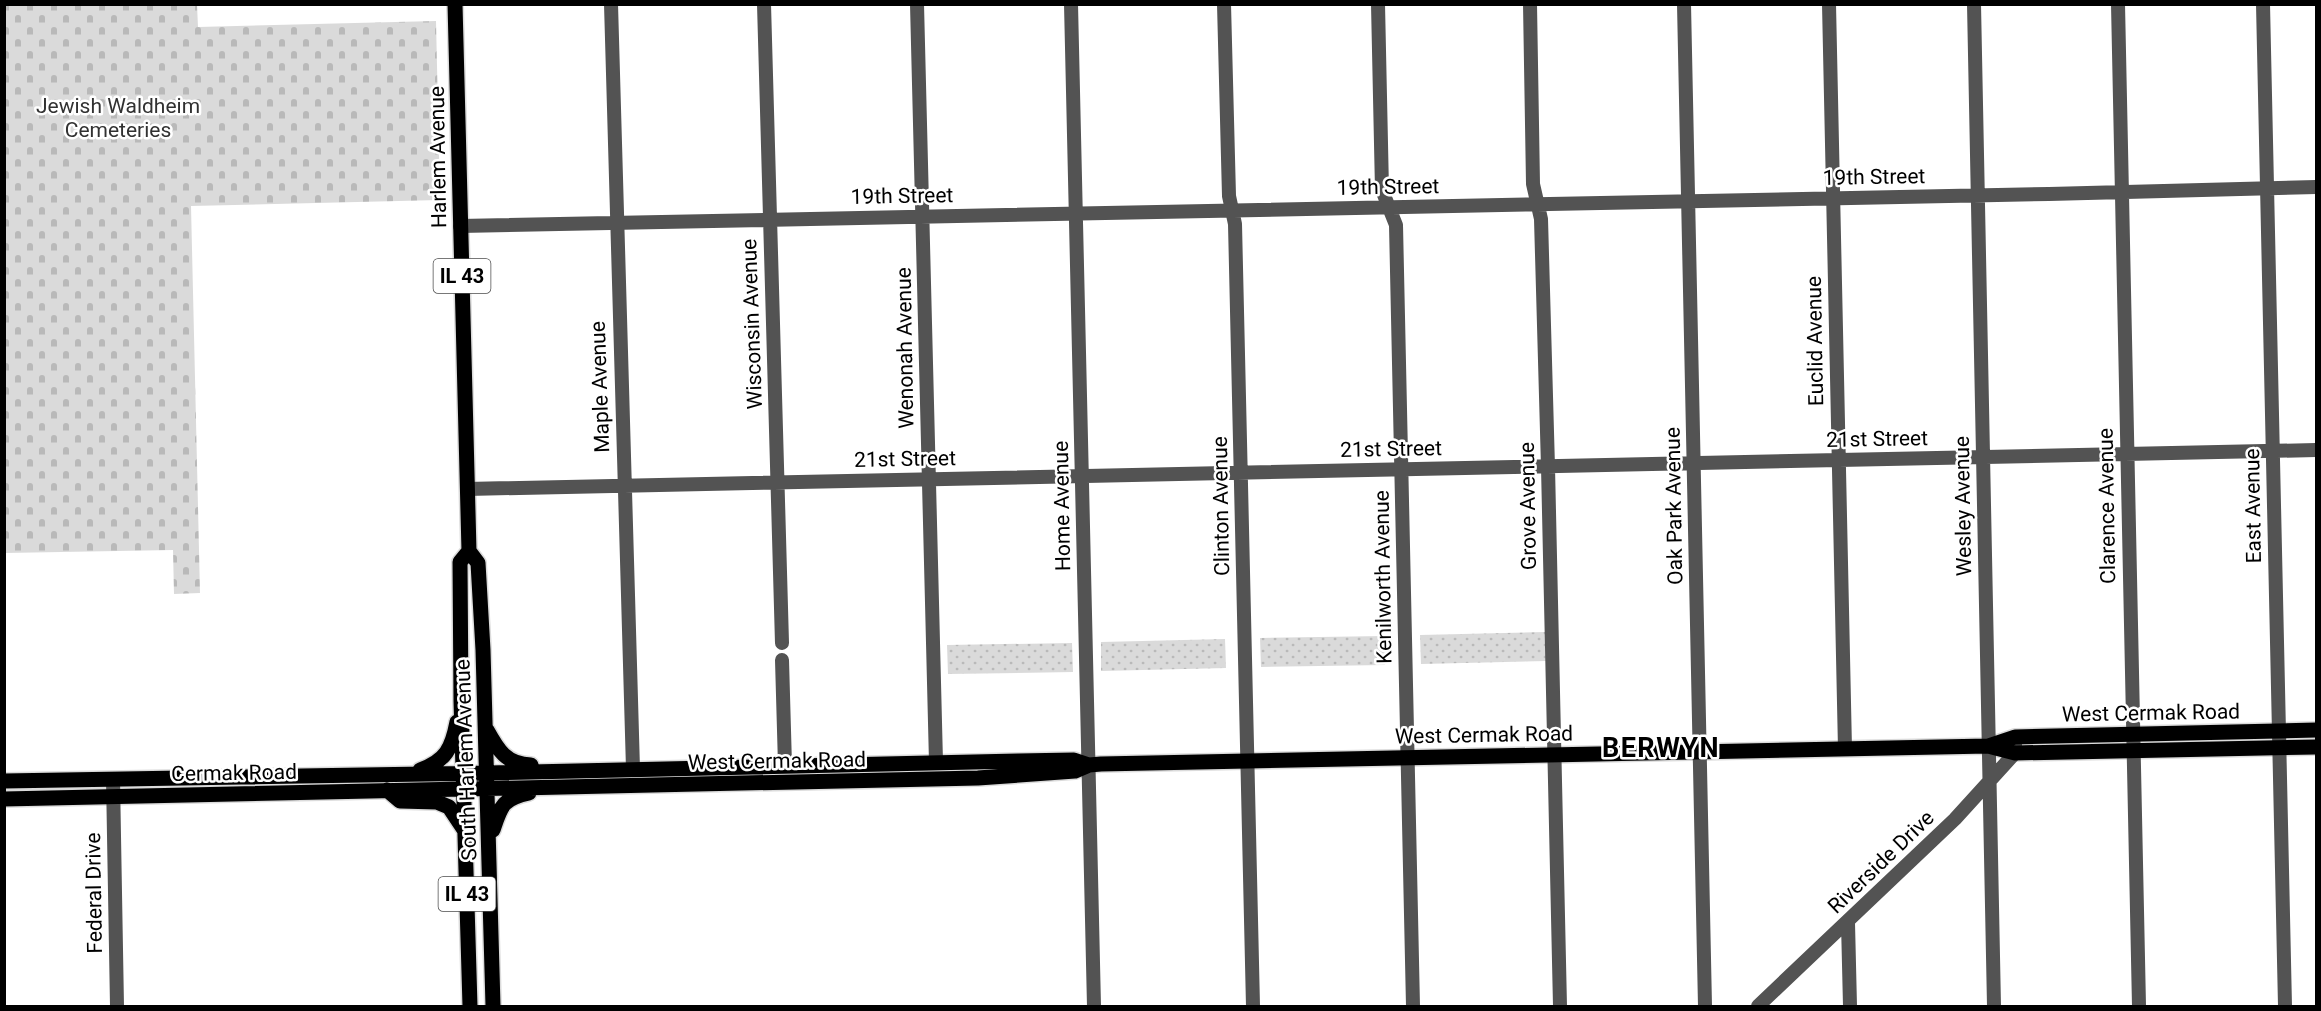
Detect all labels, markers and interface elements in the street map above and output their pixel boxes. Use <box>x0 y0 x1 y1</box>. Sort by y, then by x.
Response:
street label: Harlem Avenue <box>425 86 451 228</box>
park label: Jewish Waldheim Cemeteries <box>36 94 200 142</box>
street label: 19th Street <box>1822 164 1926 190</box>
street label: 19th Street <box>1336 174 1440 200</box>
street label: 19th Street <box>850 183 954 209</box>
street label: Wisconsin Avenue <box>737 238 767 410</box>
road number: IL 43 <box>434 259 490 293</box>
street label: Wenonah Avenue <box>892 267 918 429</box>
street label: Euclid Avenue <box>1802 276 1828 406</box>
street label: Maple Avenue <box>586 321 614 453</box>
street label: 21st Street <box>1826 426 1928 452</box>
street label: Oak Park Avenue <box>1661 427 1687 585</box>
street label: Clarence Avenue <box>2094 428 2120 584</box>
street label: Clinton Avenue <box>1208 436 1234 576</box>
street label: 21st Street <box>1340 436 1442 462</box>
street label: Wesley Avenue <box>1950 436 1976 576</box>
street label: Home Avenue <box>1049 441 1075 571</box>
street label: Grove Avenue <box>1515 442 1541 570</box>
street label: 21st Street <box>854 446 956 472</box>
street label: East Avenue <box>2240 448 2266 564</box>
street label: Kenilworth Avenue <box>1369 490 1397 664</box>
street label: South Harlem Avenue <box>450 659 482 861</box>
street label: West Cermak Road <box>2062 699 2240 727</box>
street label: West Cermak Road <box>1395 721 1573 749</box>
district label: BERWYN <box>1602 732 1720 764</box>
street label: West Cermak Road <box>688 747 866 775</box>
street label: Cermak Road <box>171 760 297 786</box>
street label: Riverside Drive <box>1823 806 1939 918</box>
street label: Federal Drive <box>81 832 107 954</box>
road number: IL 43 <box>438 877 496 911</box>

